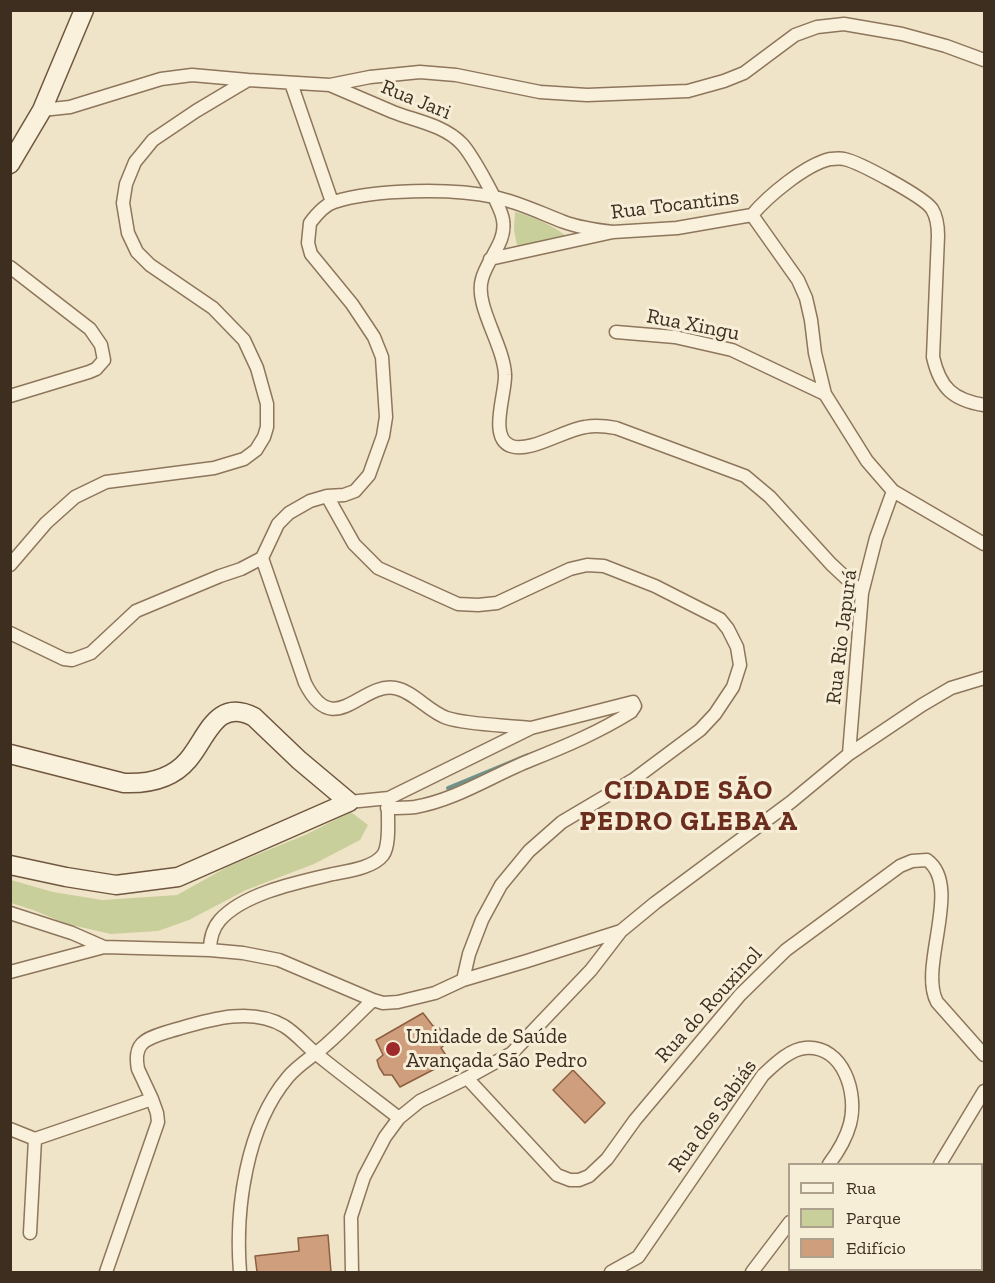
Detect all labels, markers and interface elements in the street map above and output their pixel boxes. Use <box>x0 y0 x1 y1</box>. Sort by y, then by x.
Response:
street label: Rua Jari <box>377 75 455 125</box>
street label: Rua Tocantins <box>610 185 740 225</box>
street label: Rua Xingu <box>644 304 742 346</box>
street label: Rua Rio Japurá <box>821 568 863 706</box>
district label: CIDADE SÃO PEDRO GLEBA A <box>579 775 799 838</box>
street label: Rua do Rouxinol <box>650 942 768 1068</box>
place label: Unidade de Saúde Avançada São Pedro <box>406 1024 587 1074</box>
marker: Unidade de Saúde Avançada São Pedro <box>384 1040 402 1058</box>
street label: Rua dos Sabiás <box>664 1055 762 1177</box>
legend <box>788 1163 983 1271</box>
text: Rua <box>846 1177 876 1199</box>
text: Parque <box>846 1207 901 1229</box>
text: Edifício <box>846 1237 906 1259</box>

